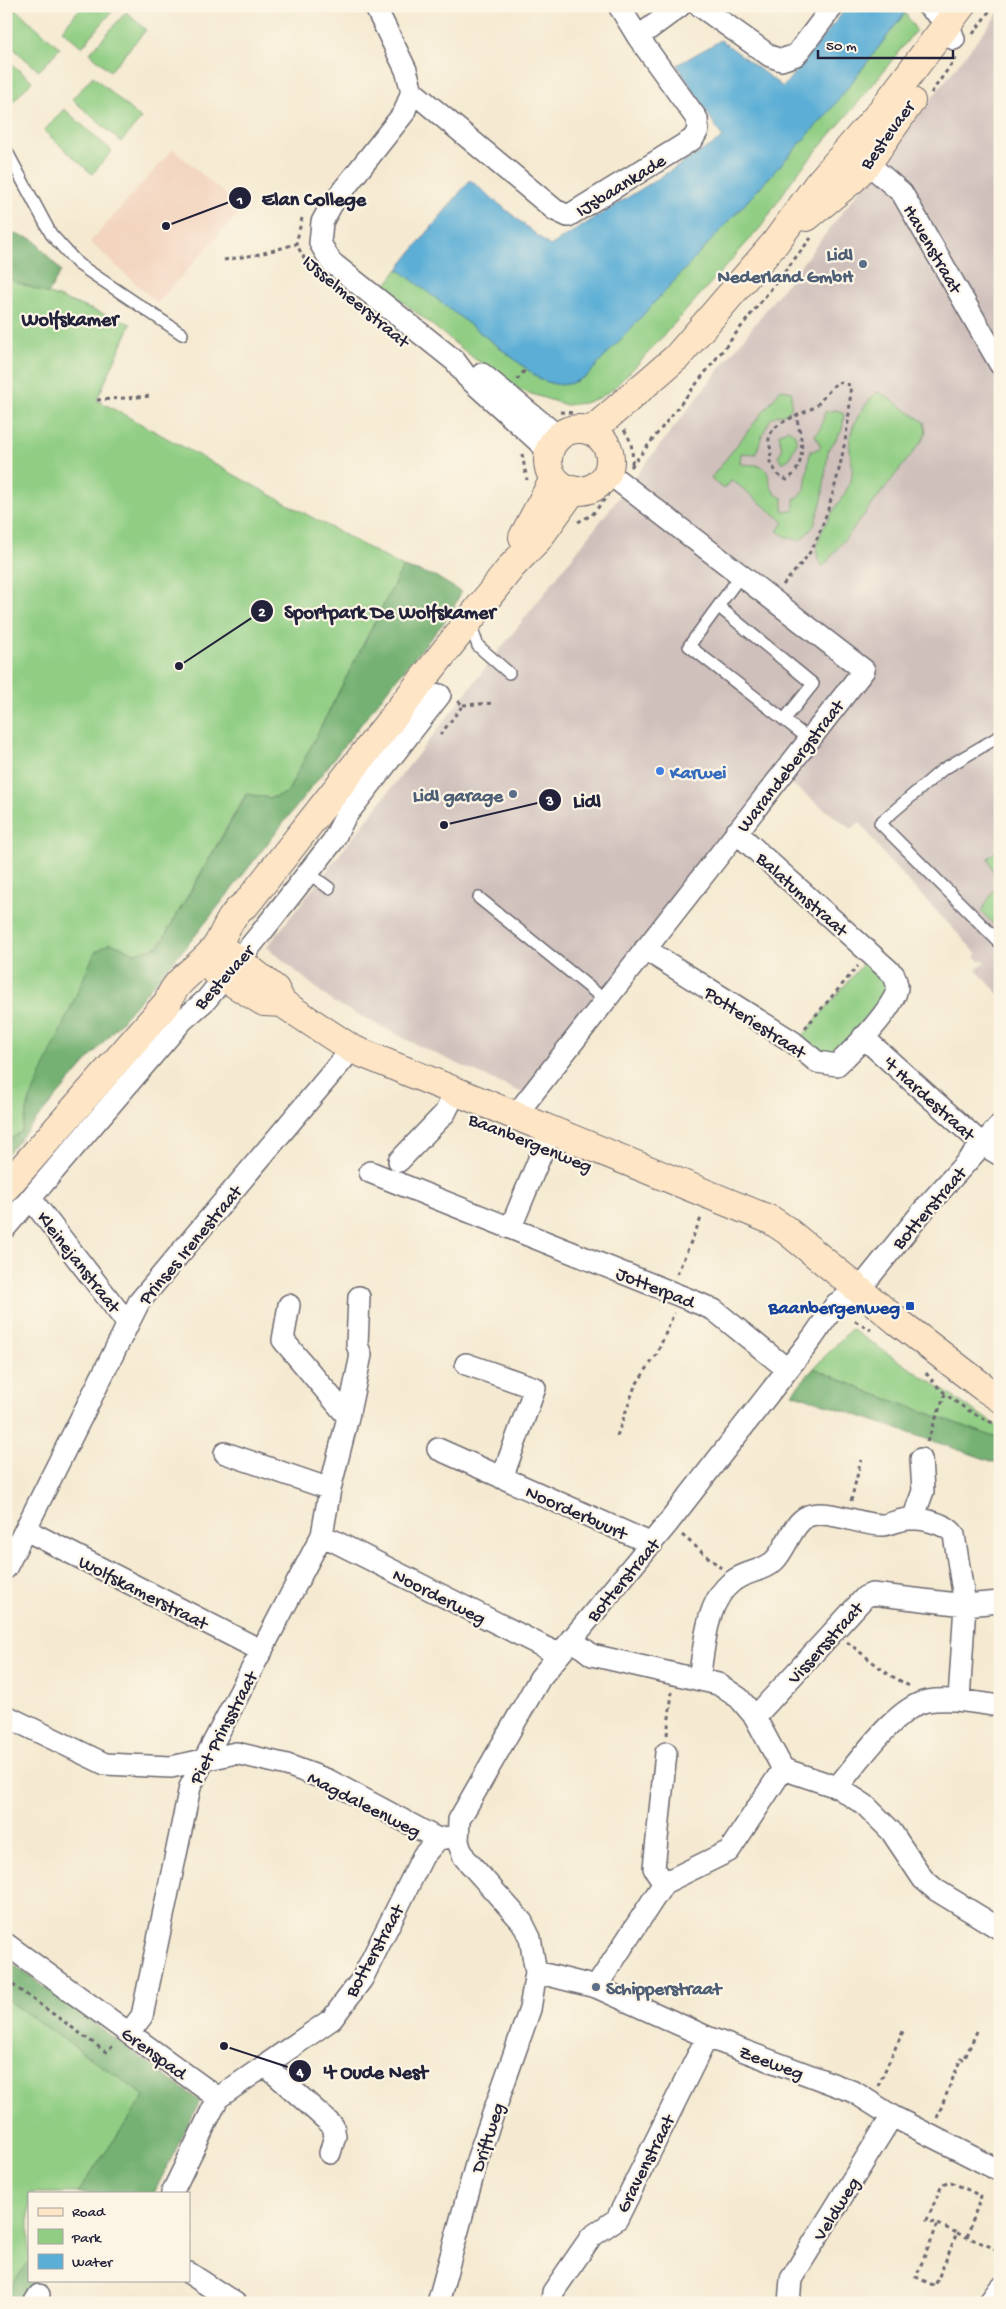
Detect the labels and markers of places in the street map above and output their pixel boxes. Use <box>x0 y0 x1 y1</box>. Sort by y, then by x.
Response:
callout: Elan College <box>227 181 376 216</box>
place label: Lidl Nederland GmbH <box>717 245 854 290</box>
marker: Lidl Nederland GmbH <box>857 258 869 270</box>
callout: Sportpark De Wolfskamer <box>249 593 506 628</box>
place label: Karwei <box>669 763 726 786</box>
marker: Karwei <box>654 765 666 777</box>
callout: Lidl <box>538 783 610 818</box>
place label: Lidl garage <box>413 786 504 809</box>
marker: Lidl garage <box>507 788 519 800</box>
place label: Baanbergenweg <box>768 1298 900 1321</box>
marker: Baanbergenweg <box>904 1300 916 1312</box>
place label: Schipperstraat <box>606 1979 723 2002</box>
marker: Schipperstraat <box>590 1981 602 1993</box>
callout: 't Oude Nest <box>288 2054 438 2089</box>

